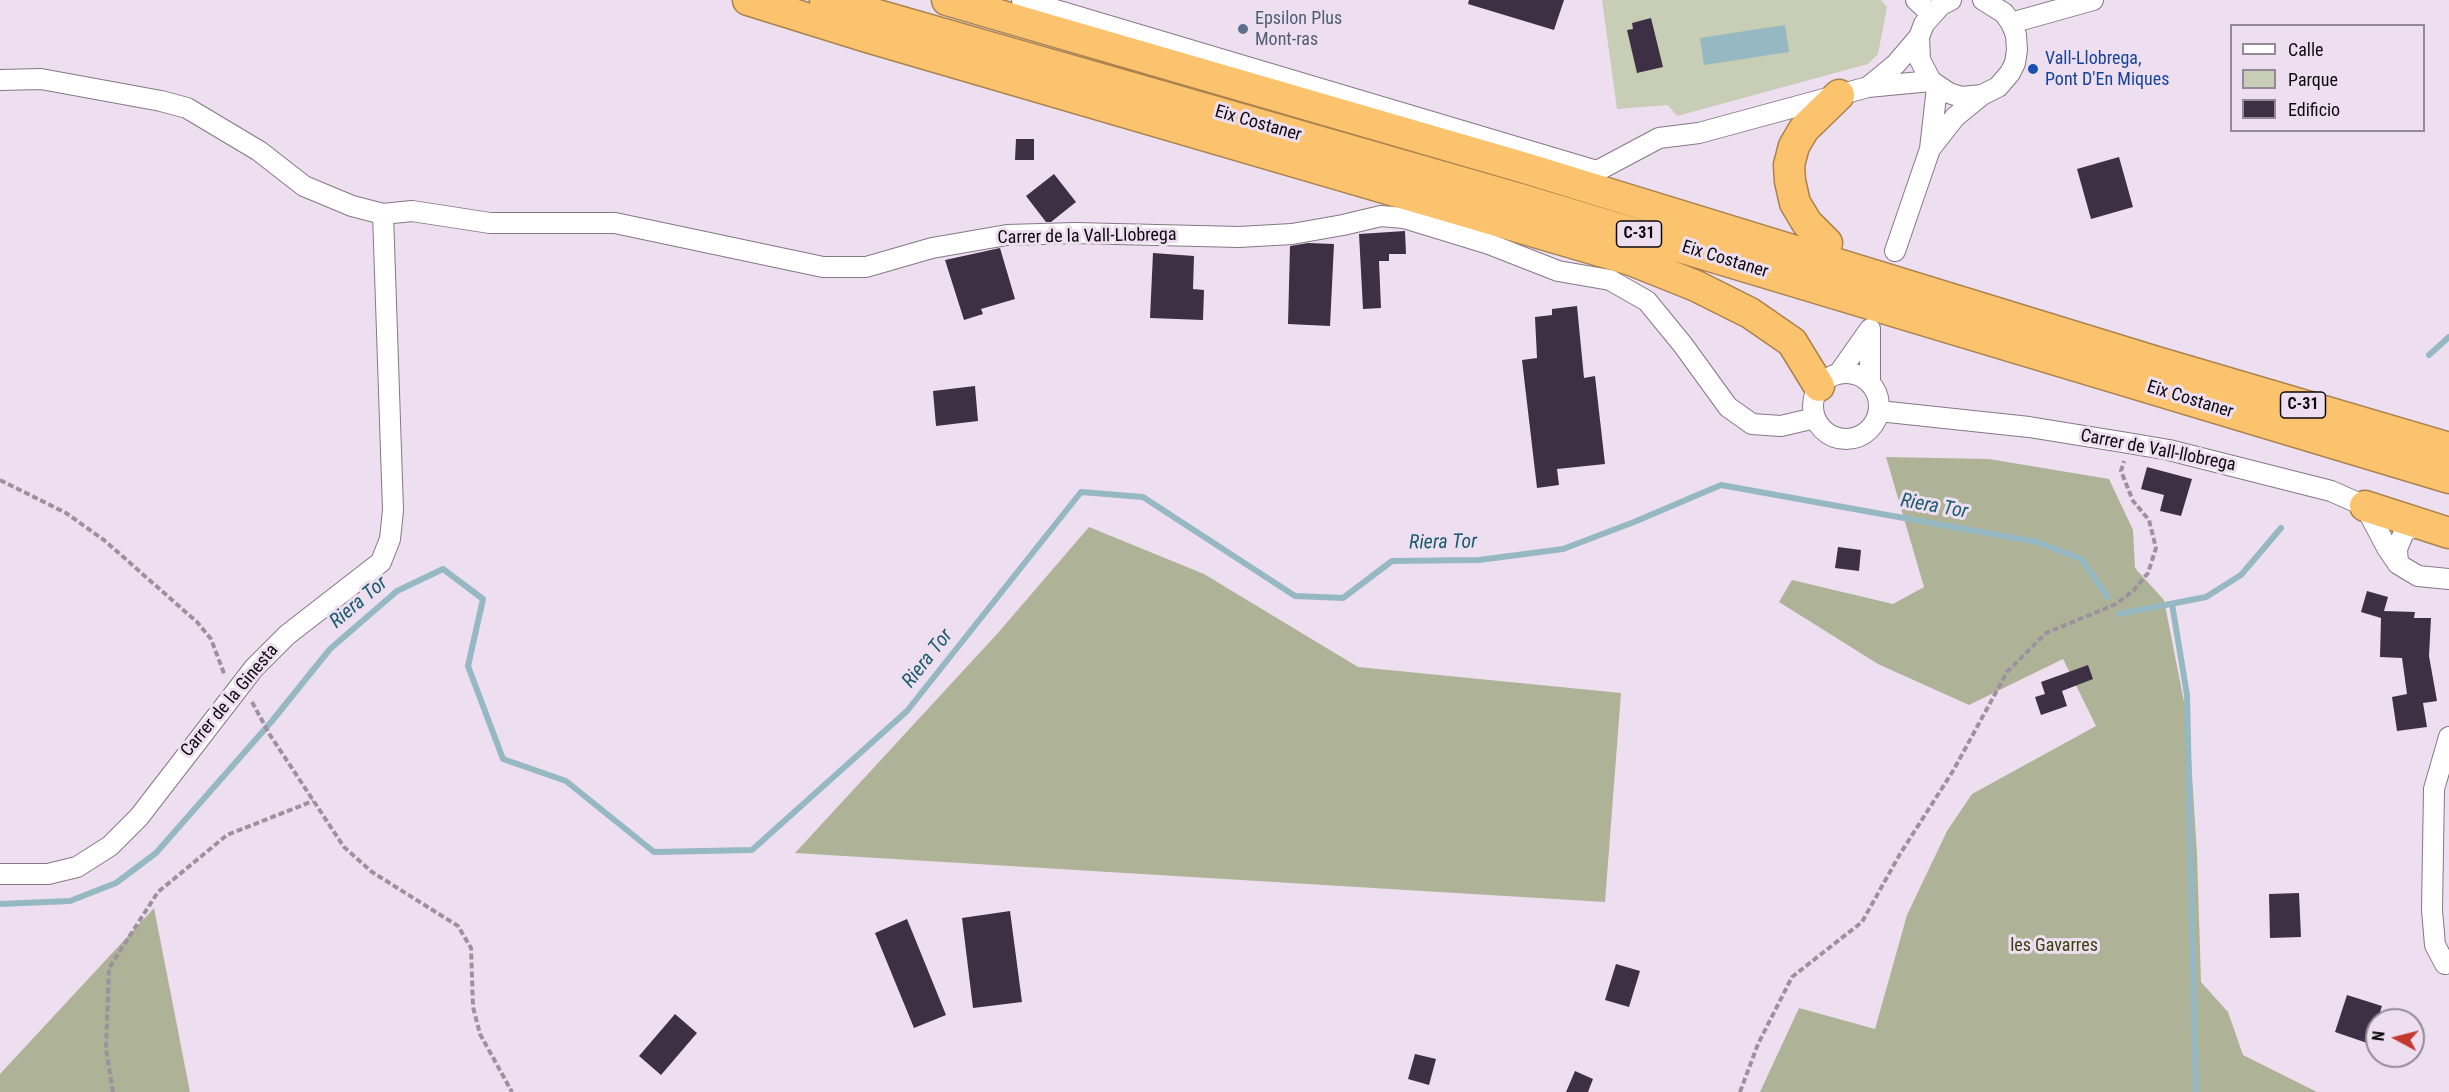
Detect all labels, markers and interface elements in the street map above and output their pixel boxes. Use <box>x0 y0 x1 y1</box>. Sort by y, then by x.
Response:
place label: Epsilon Plus Mont-ras <box>1255 8 1342 50</box>
marker: Epsilon Plus Mont-ras <box>1236 22 1250 36</box>
legend <box>2230 24 2425 132</box>
text: Calle <box>2288 39 2324 60</box>
place label: Vall-Llobrega, Pont D'En Miques <box>2045 48 2169 90</box>
marker: Vall-Llobrega, Pont D'En Miques <box>2026 62 2040 76</box>
text: Parque <box>2288 69 2338 90</box>
text: Edificio <box>2288 99 2340 120</box>
street label: Eix Costaner <box>1212 101 1304 147</box>
road number: C-31 <box>1616 221 1662 247</box>
street label: Carrer de la Vall-Llobrega <box>997 225 1177 249</box>
street label: Eix Costaner <box>1679 237 1771 283</box>
street label: Eix Costaner <box>2144 377 2236 423</box>
road number: C-31 <box>2280 392 2326 418</box>
street label: Carrer de Vall-llobrega <box>2079 425 2237 477</box>
water label: Riera Tor <box>1898 489 1970 525</box>
water label: Riera Tor <box>1409 530 1477 556</box>
water label: Riera Tor <box>325 572 393 634</box>
water label: Riera Tor <box>898 625 958 693</box>
street label: Carrer de la Ginesta <box>177 640 283 762</box>
park label: les Gavarres <box>2010 935 2098 957</box>
north arrow <box>2365 1008 2425 1068</box>
text: N <box>2369 1030 2389 1042</box>

